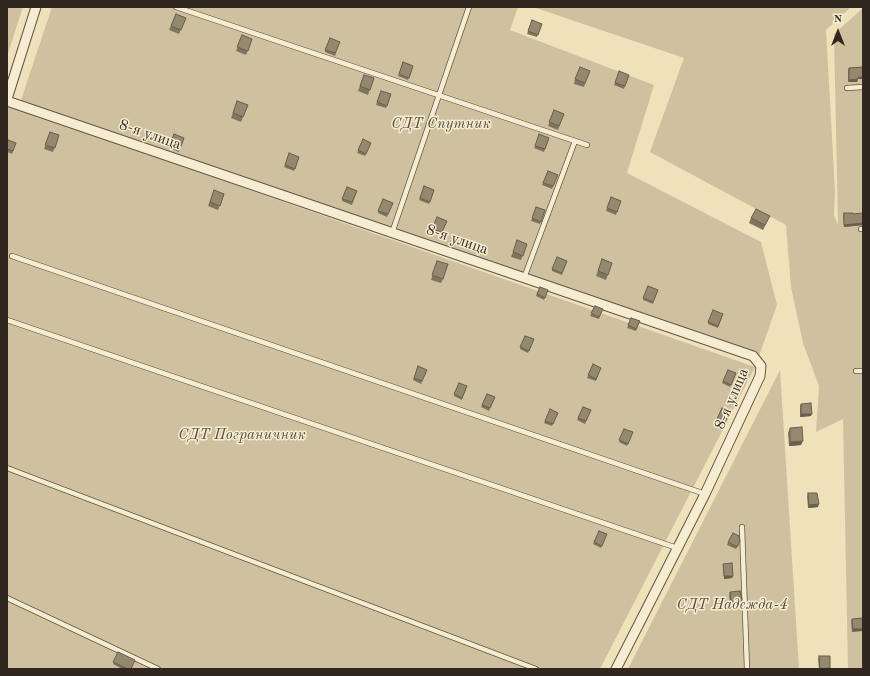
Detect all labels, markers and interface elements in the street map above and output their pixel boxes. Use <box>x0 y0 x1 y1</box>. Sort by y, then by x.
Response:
north arrow <box>818 12 858 52</box>
text: N <box>834 14 842 25</box>
park label: СДТ Спутник <box>391 115 491 133</box>
street label: 8-я улица <box>117 116 183 154</box>
street label: 8-я улица <box>424 221 490 259</box>
street label: 8-я улица <box>711 366 753 432</box>
park label: СДТ Пограничник <box>178 426 306 444</box>
park label: СДТ Надежда-4 <box>676 596 788 614</box>

